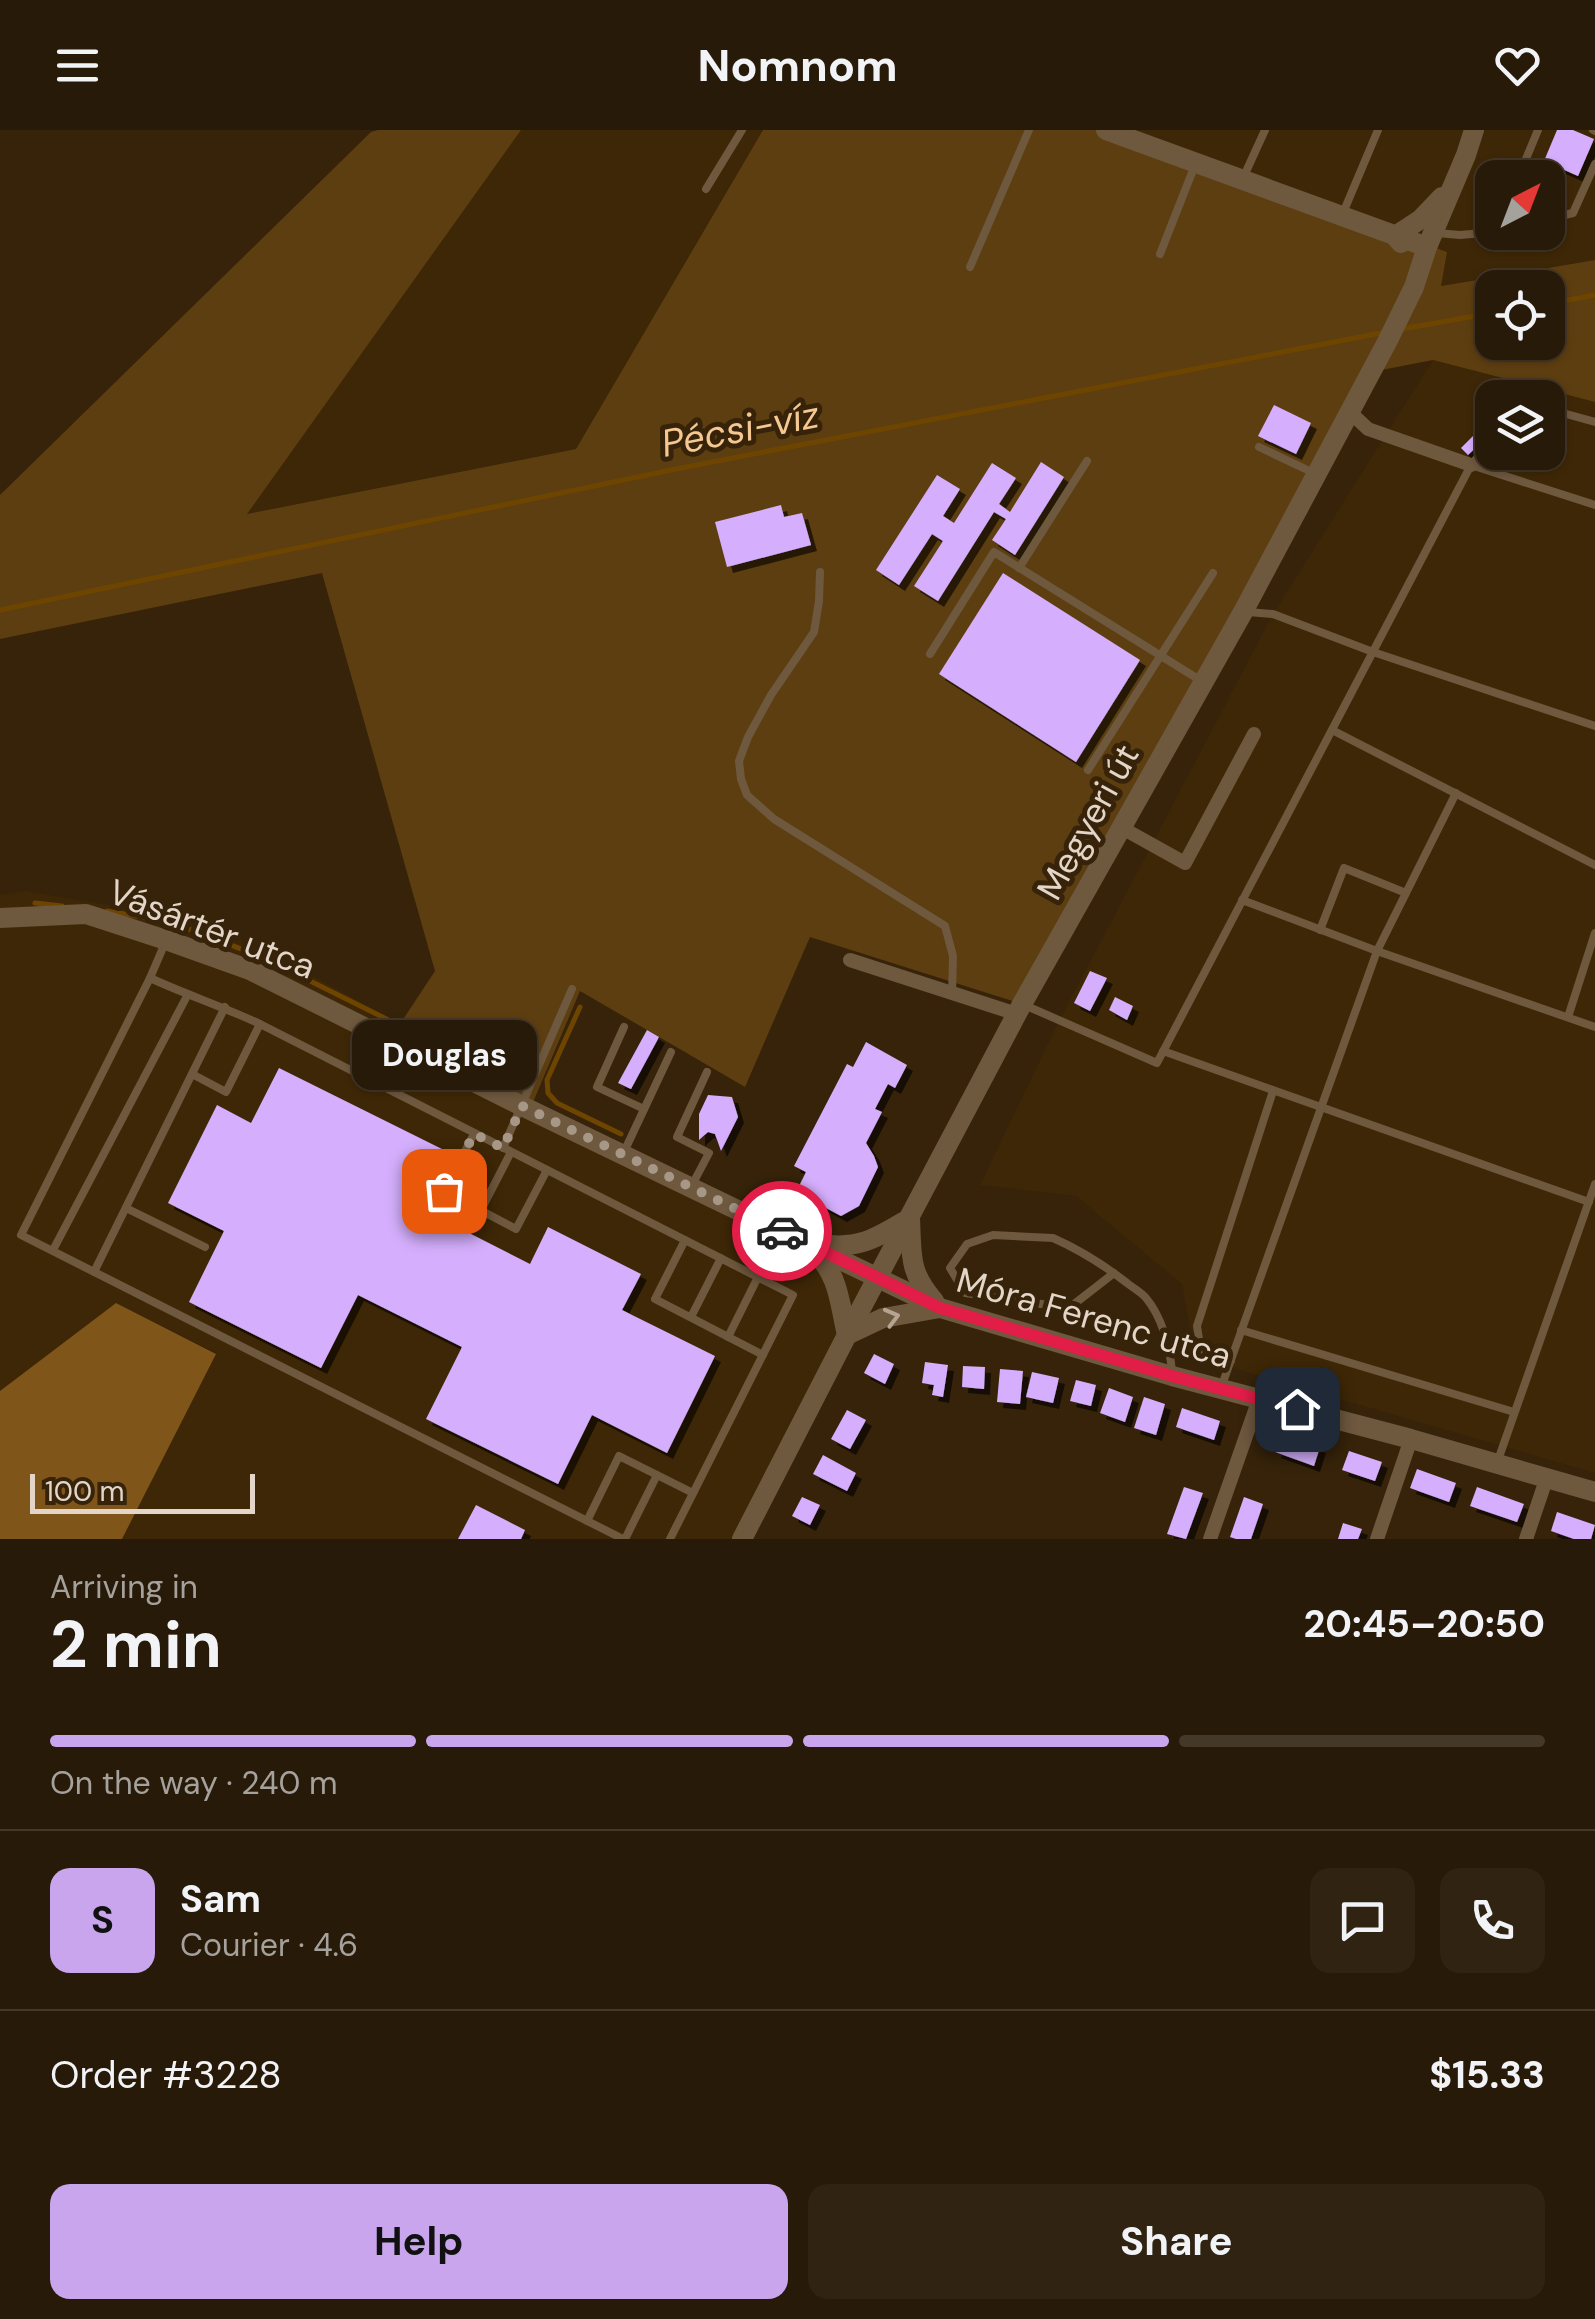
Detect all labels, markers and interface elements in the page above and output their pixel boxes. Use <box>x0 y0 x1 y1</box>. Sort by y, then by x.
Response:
text: Nomnom <box>697 36 898 95</box>
icon: menu <box>50 38 105 93</box>
icon: heart <box>1490 38 1545 93</box>
north arrow <box>1475 160 1565 250</box>
map controls <box>1475 160 1565 470</box>
button: locate <box>1475 270 1565 360</box>
button: layers <box>1475 380 1565 470</box>
water label: Pécsi-víz <box>657 389 823 469</box>
street label: Megyeri út <box>1026 736 1150 908</box>
street label: Vásártér utca <box>102 869 322 989</box>
callout: Douglas <box>352 1021 536 1091</box>
text: Douglas <box>382 1034 507 1076</box>
pin <box>402 1149 487 1234</box>
icon: bag <box>417 1164 472 1219</box>
courier <box>732 1181 832 1281</box>
icon: car <box>755 1204 810 1259</box>
street label: Móra Ferenc utca <box>951 1257 1237 1379</box>
one-way arrow <box>883 1307 900 1328</box>
pin <box>1255 1367 1340 1452</box>
icon: home <box>1270 1382 1325 1437</box>
scale bar <box>30 1469 255 1514</box>
text: 100 m <box>45 1473 124 1510</box>
text: Arriving in <box>50 1566 198 1608</box>
text: 20:45–20:50 <box>1303 1599 1545 1649</box>
text: 2 min <box>50 1603 222 1687</box>
text: On the way · 240 m <box>50 1762 337 1804</box>
button: chat <box>1310 1868 1415 1973</box>
button: phone <box>1440 1868 1545 1973</box>
text: Sam <box>180 1874 261 1924</box>
text: S <box>91 1895 114 1945</box>
text: Courier · 4.6 <box>180 1924 358 1966</box>
text: Order #3228 <box>50 2050 282 2100</box>
text: $15.33 <box>1429 2050 1545 2100</box>
button: Help <box>50 2184 788 2299</box>
button: Share <box>808 2184 1545 2299</box>

